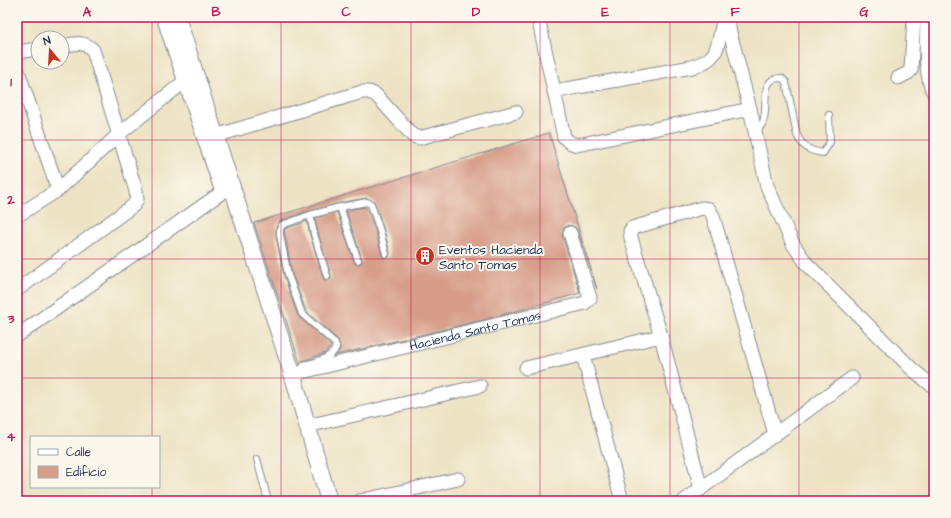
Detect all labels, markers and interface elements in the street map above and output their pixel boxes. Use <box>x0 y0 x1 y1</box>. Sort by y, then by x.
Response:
text: A <box>83 3 92 21</box>
text: B <box>211 3 221 21</box>
text: C <box>341 3 351 21</box>
text: D <box>472 3 481 21</box>
text: E <box>601 3 609 21</box>
text: F <box>730 3 740 21</box>
text: G <box>859 3 869 21</box>
north arrow <box>30 30 70 70</box>
text: N <box>41 33 53 49</box>
text: 1 <box>10 73 12 91</box>
text: 2 <box>6 191 15 209</box>
place label: Eventos Hacienda Santo Tomas <box>439 241 543 274</box>
building icon: Eventos Hacienda Santo Tomas <box>414 245 436 267</box>
street label: Hacienda Santo Tomas <box>408 306 543 355</box>
text: 3 <box>7 310 15 328</box>
text: 4 <box>7 428 16 446</box>
legend <box>30 436 160 488</box>
text: Calle <box>66 444 91 461</box>
text: Edificio <box>66 464 106 481</box>

